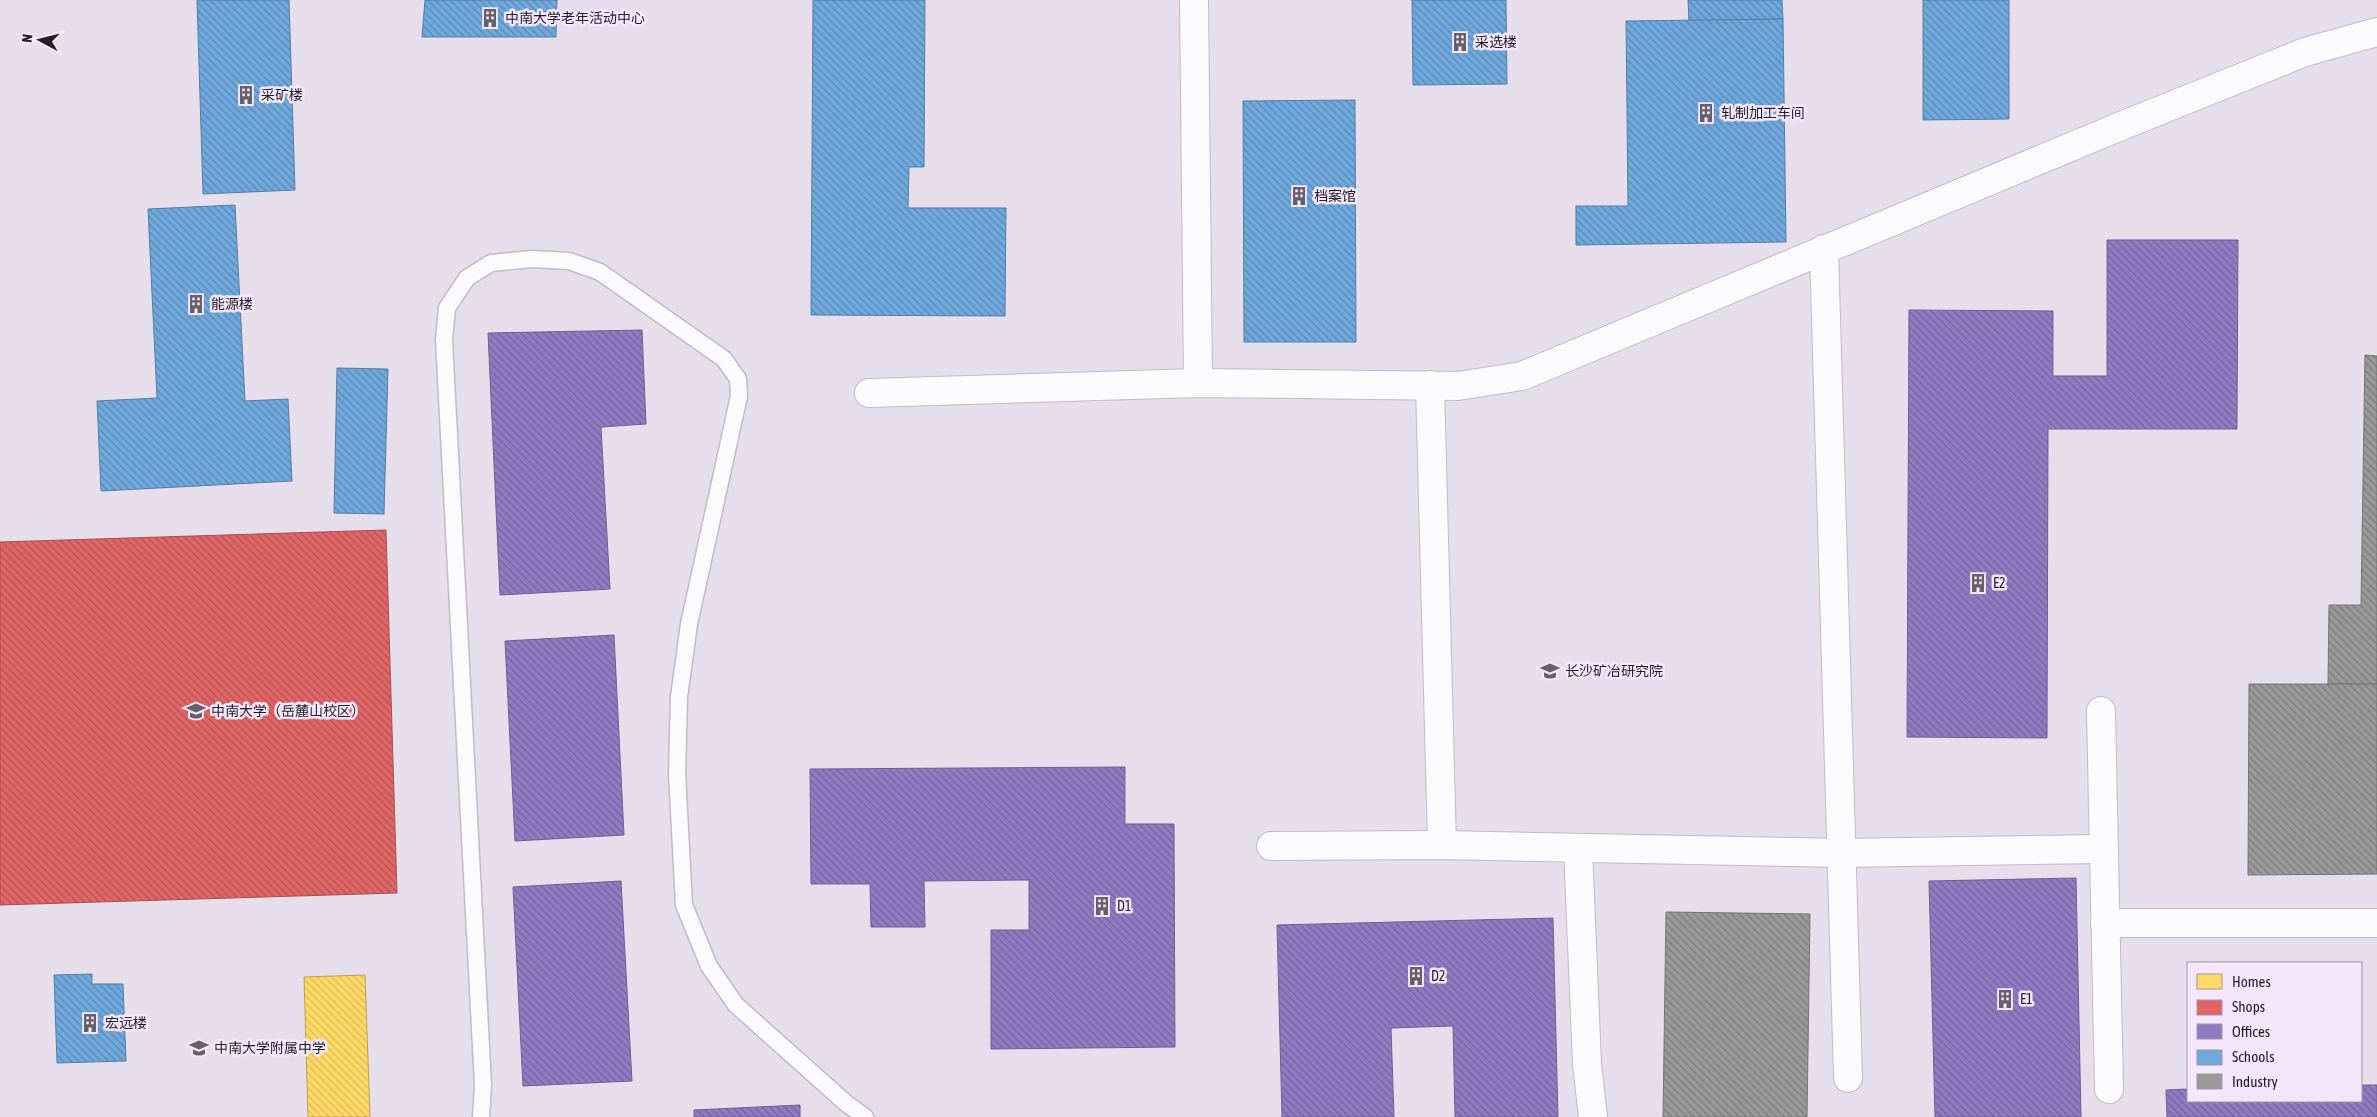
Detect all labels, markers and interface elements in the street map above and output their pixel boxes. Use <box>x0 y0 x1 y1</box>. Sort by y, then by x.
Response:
building icon: 中南大学老年活动中心 <box>479 7 501 29</box>
place label: 中南大学老年活动中心 <box>505 10 645 26</box>
north arrow <box>15 15 65 65</box>
building icon: 采选楼 <box>1449 31 1471 53</box>
text: N <box>19 33 36 43</box>
place label: 采选楼 <box>1475 34 1517 50</box>
building icon: 采矿楼 <box>235 84 257 106</box>
place label: 采矿楼 <box>261 87 303 103</box>
building icon: 轧制加工车间 <box>1695 102 1717 124</box>
place label: 轧制加工车间 <box>1721 105 1805 121</box>
building icon: 档案馆 <box>1288 185 1310 207</box>
place label: 档案馆 <box>1314 188 1356 204</box>
building icon: 能源楼 <box>185 293 207 315</box>
place label: 能源楼 <box>211 296 253 312</box>
building icon: E2 <box>1967 572 1989 594</box>
place label: E2 <box>1993 575 2006 591</box>
school or university icon: 长沙矿冶研究院 <box>1539 660 1561 682</box>
place label: 长沙矿冶研究院 <box>1565 663 1663 679</box>
school or university icon: 中南大学（岳麓山校区） <box>185 700 207 722</box>
place label: 中南大学（岳麓山校区） <box>211 703 365 719</box>
building icon: D1 <box>1091 895 1113 917</box>
place label: D1 <box>1117 898 1131 914</box>
legend <box>2187 962 2362 1102</box>
building icon: D2 <box>1405 965 1427 987</box>
place label: D2 <box>1431 968 1445 984</box>
text: Homes <box>2232 973 2271 990</box>
building icon: E1 <box>1994 988 2016 1010</box>
place label: E1 <box>2020 991 2033 1007</box>
text: Shops <box>2232 998 2265 1015</box>
building icon: 宏远楼 <box>79 1012 101 1034</box>
place label: 宏远楼 <box>105 1015 147 1031</box>
text: Offices <box>2232 1023 2270 1040</box>
school or university icon: 中南大学附属中学 <box>188 1037 210 1059</box>
place label: 中南大学附属中学 <box>214 1040 326 1056</box>
text: Schools <box>2232 1048 2275 1065</box>
text: Industry <box>2232 1073 2278 1090</box>

